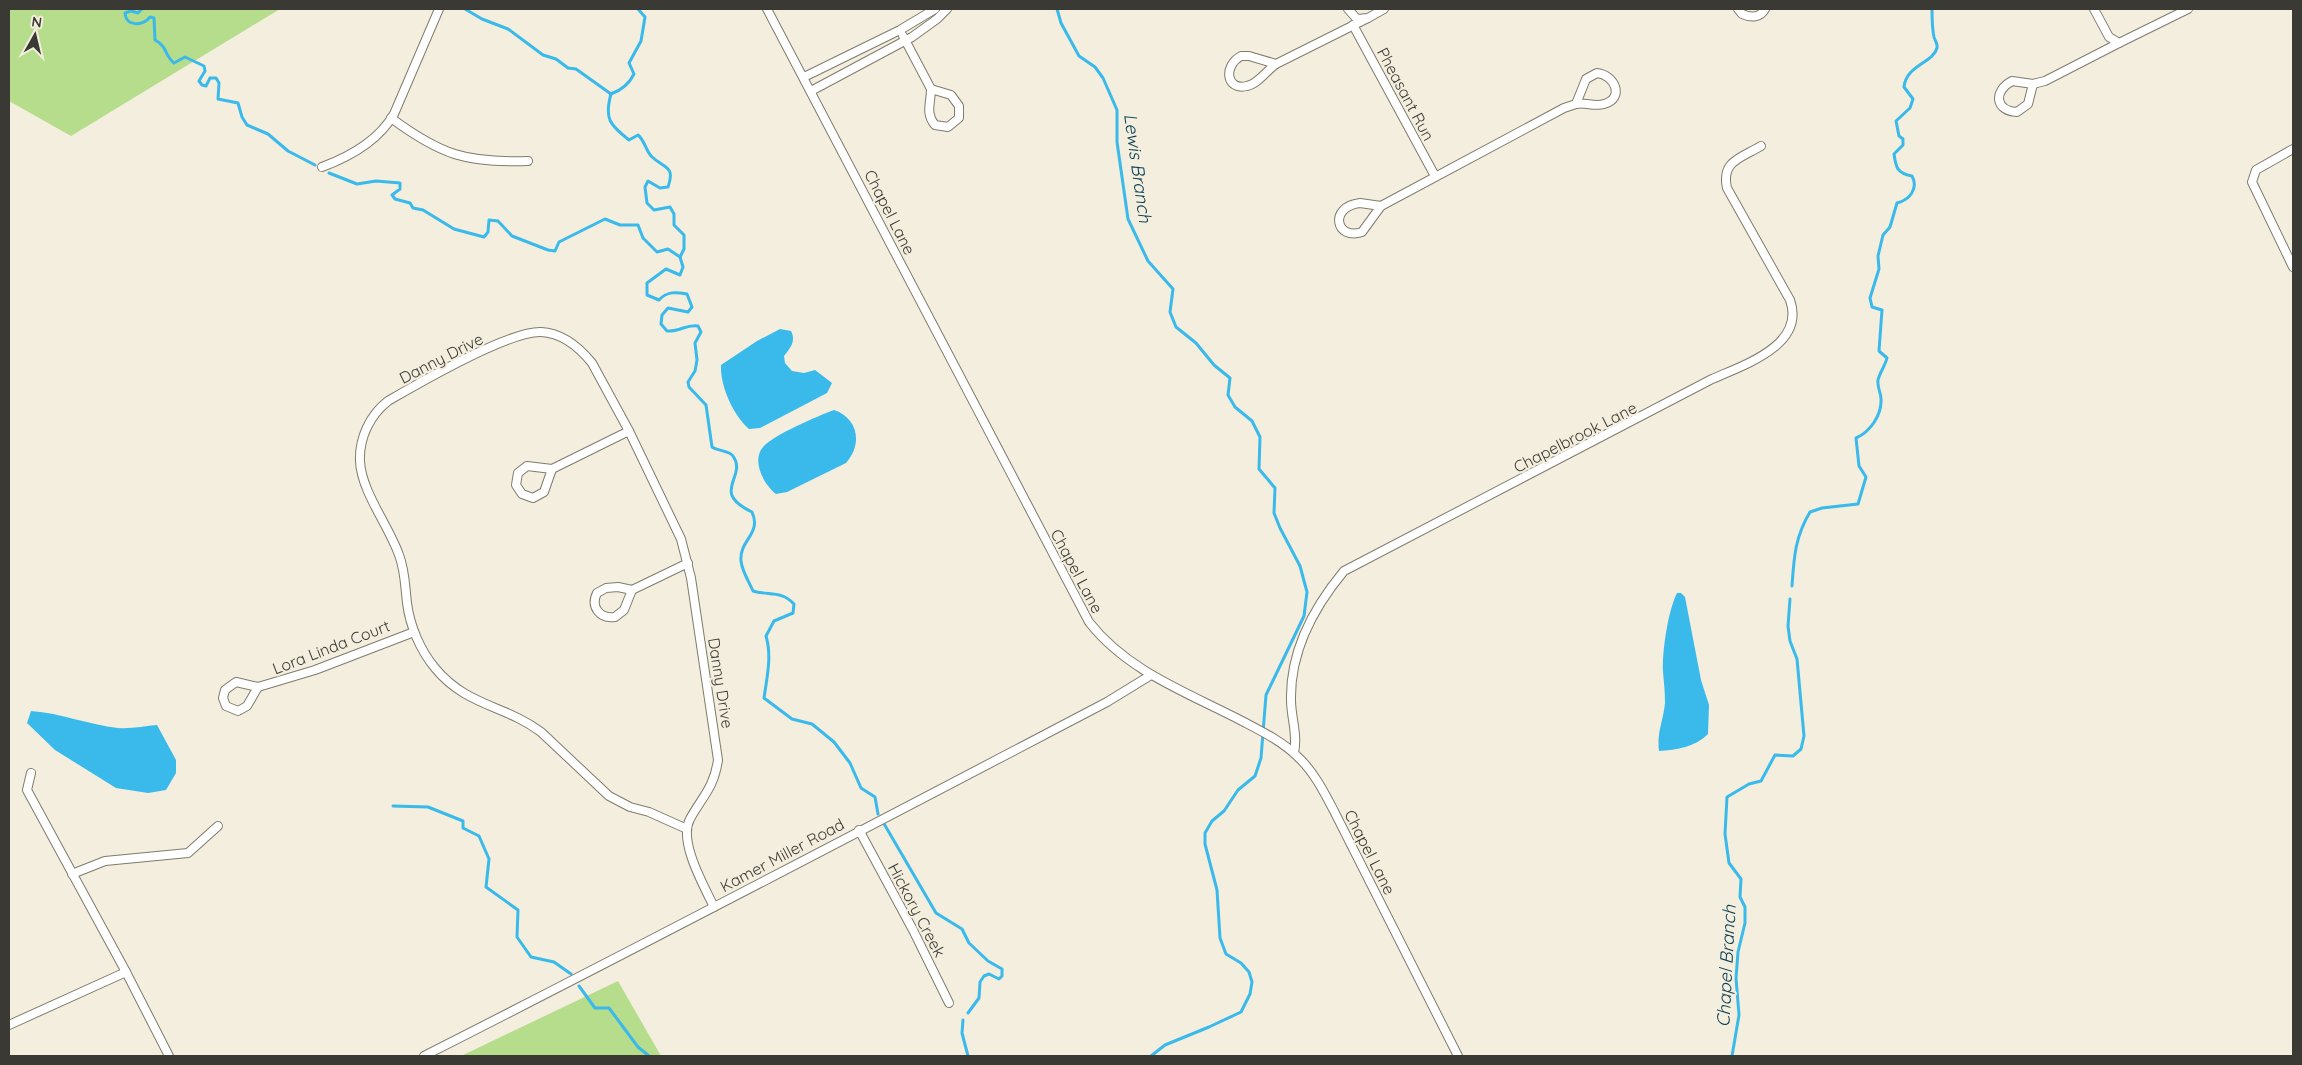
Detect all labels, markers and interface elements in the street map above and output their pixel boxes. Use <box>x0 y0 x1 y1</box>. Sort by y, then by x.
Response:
north arrow <box>10 10 60 60</box>
text: N <box>30 12 43 32</box>
street label: Pheasant Run <box>1373 44 1439 144</box>
water label: Lewis Branch <box>1119 112 1157 225</box>
street label: Chapel Lane <box>860 166 920 258</box>
street label: Danny Drive <box>396 328 486 388</box>
street label: Chapelbrook Lane <box>1510 397 1640 477</box>
street label: Chapel Lane <box>1046 525 1108 617</box>
street label: Lora Linda Court <box>270 615 392 679</box>
street label: Danny Drive <box>704 636 738 730</box>
street label: Chapel Lane <box>1340 806 1400 898</box>
street label: Kamer Miller Road <box>716 814 848 896</box>
street label: Hickory Creek <box>884 860 950 960</box>
water label: Chapel Branch <box>1711 904 1741 1028</box>

